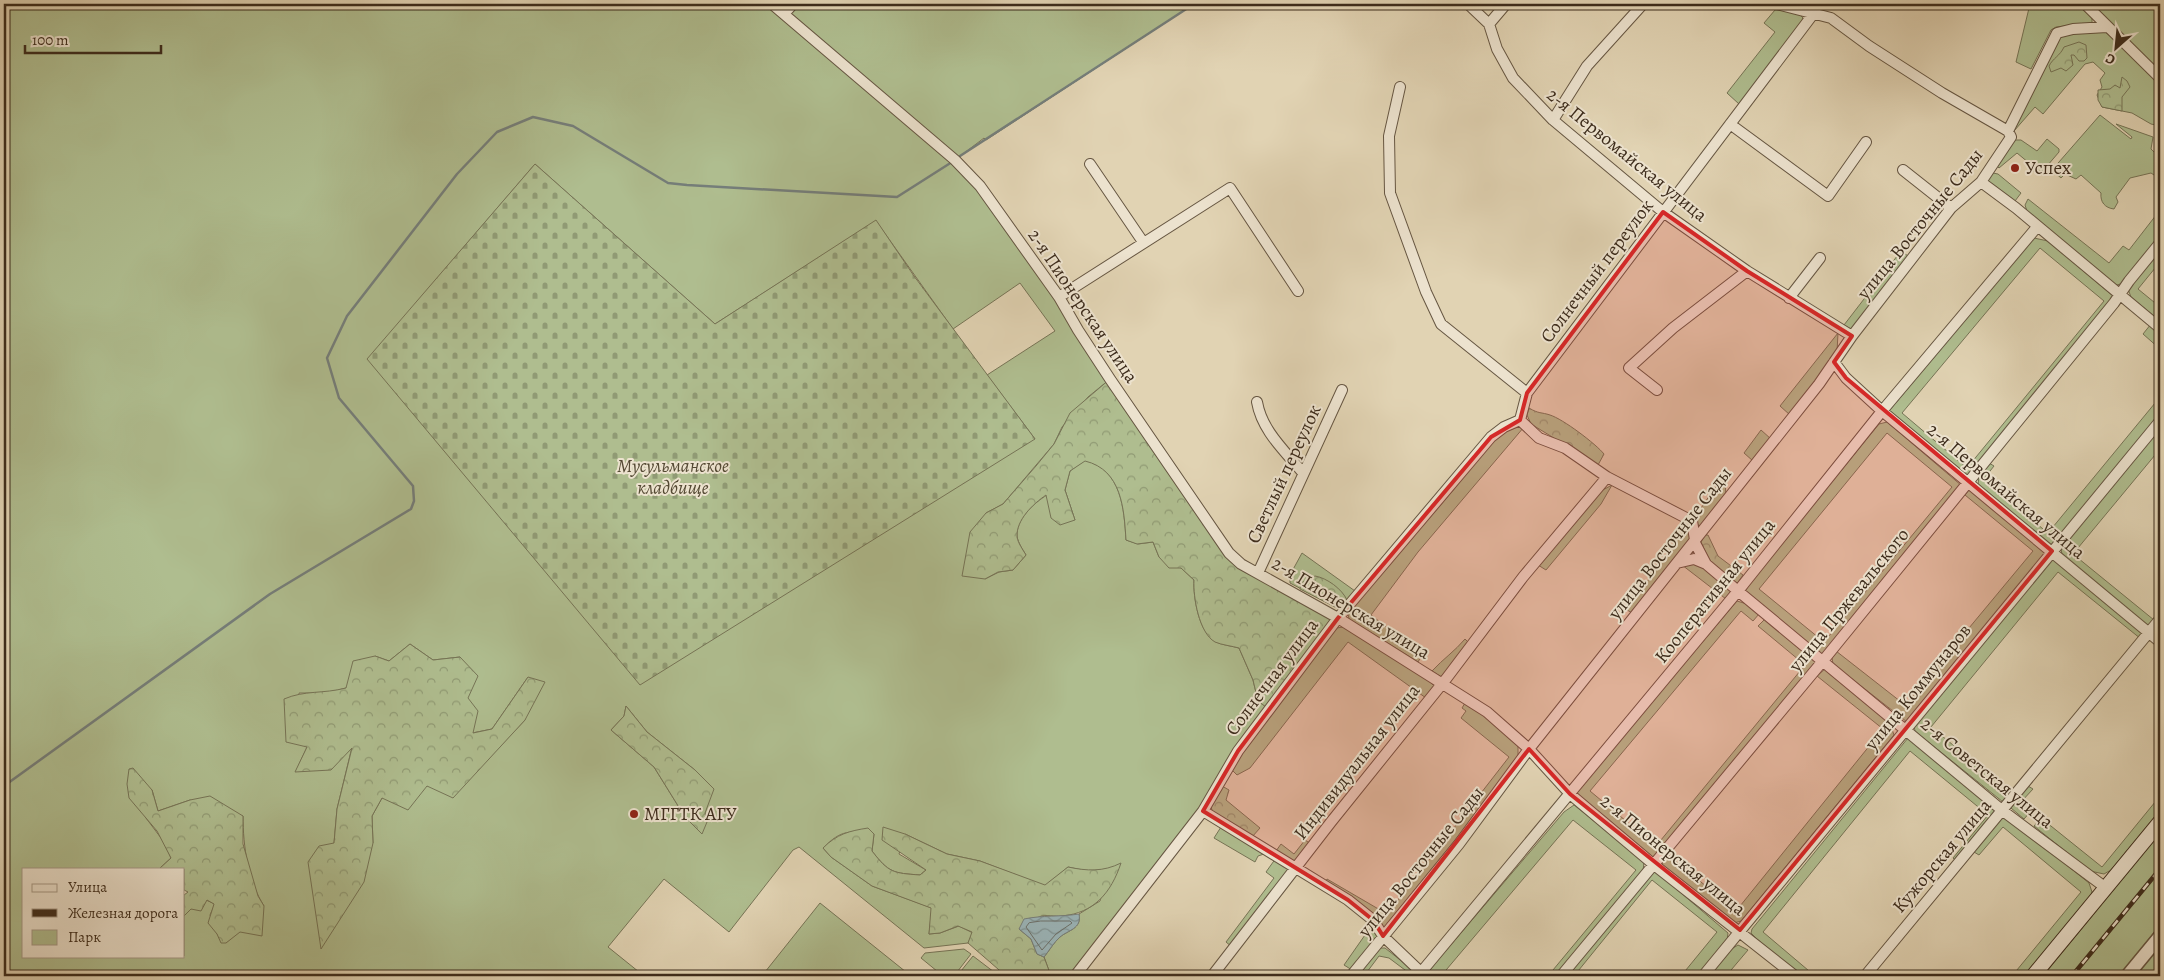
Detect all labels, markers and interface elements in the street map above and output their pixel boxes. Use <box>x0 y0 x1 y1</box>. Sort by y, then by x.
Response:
scale bar <box>25 22 161 54</box>
north arrow <box>2092 22 2142 72</box>
text: 100 m <box>32 30 69 50</box>
text: С <box>2102 49 2118 70</box>
street label: 2-я Первомайская улица <box>1541 82 1713 228</box>
street label: улица Восточные Сады <box>1850 143 1989 306</box>
place label: Успех <box>2025 155 2072 181</box>
marker: Успех <box>2009 162 2021 174</box>
street label: Солнечный переулок <box>1534 194 1660 348</box>
street label: 2-я Пионерская улица <box>1022 224 1144 388</box>
street label: Светлый переулок <box>1240 400 1328 548</box>
street label: 2-я Первомайская улица <box>1921 417 2091 565</box>
park label: Мусульманское кладбище <box>617 453 729 501</box>
street label: улица Восточные Сады <box>1602 461 1738 626</box>
street label: Кооперативная улица <box>1649 513 1782 669</box>
street label: улица Пржевальского <box>1782 523 1915 678</box>
street label: 2-я Пионерская улица <box>1267 550 1435 666</box>
street label: Солнечная улица <box>1219 613 1325 741</box>
street label: улица Коммунаров <box>1858 618 1977 757</box>
street label: Индивидуальная улица <box>1288 678 1426 845</box>
street label: 2-я Советская улица <box>1915 711 2059 835</box>
street label: улица Восточные Сады <box>1351 781 1490 944</box>
street label: 2-я Пионерская улица <box>1595 788 1751 922</box>
street label: Кужорская улица <box>1887 793 1998 919</box>
place label: МГГТК АГУ <box>644 801 737 827</box>
marker: МГГТК АГУ <box>628 808 640 820</box>
legend <box>22 868 185 958</box>
text: Улица <box>68 877 107 897</box>
text: Железная дорога <box>68 903 178 923</box>
text: Парк <box>68 927 101 947</box>

